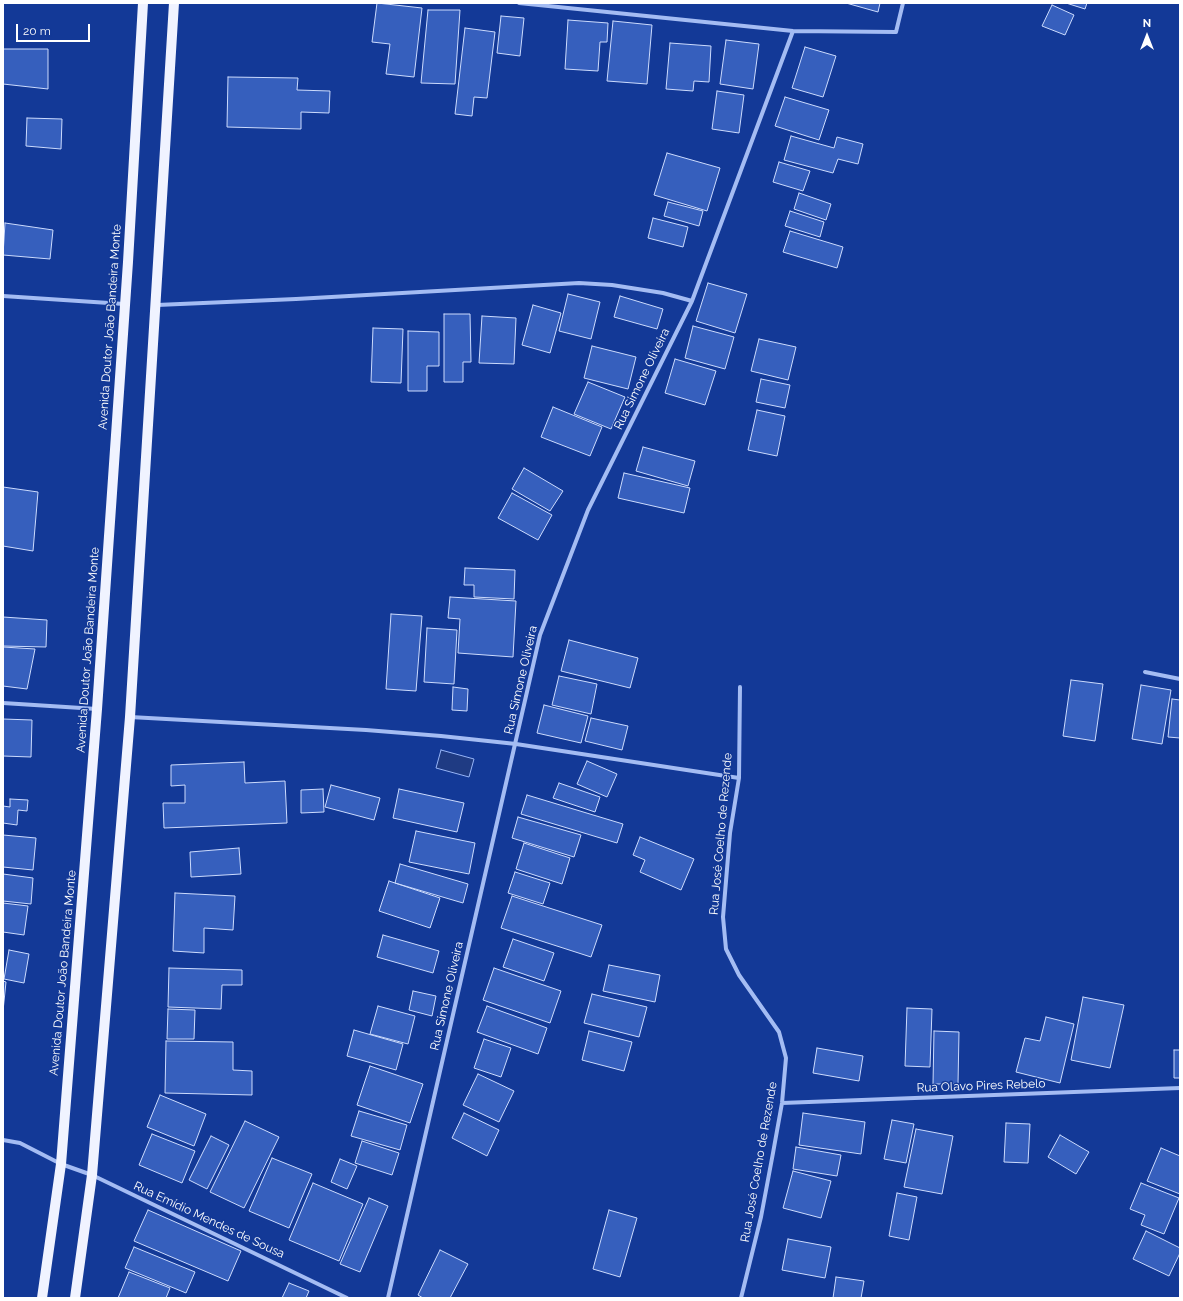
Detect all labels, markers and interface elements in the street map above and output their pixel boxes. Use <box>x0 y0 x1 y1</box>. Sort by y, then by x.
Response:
scale bar <box>18 16 92 42</box>
north arrow <box>1127 16 1167 56</box>
text: N <box>1143 17 1151 30</box>
text: 20 m <box>23 24 51 38</box>
street label: Avenida Doutor João Bandeira Monte <box>96 224 124 430</box>
street label: Rua Simone Oliveira <box>611 326 673 432</box>
street label: Avenida Doutor João Bandeira Monte <box>74 547 102 753</box>
street label: Rua Simone Oliveira <box>501 624 541 736</box>
street label: Rua José Coelho de Rezende <box>707 752 735 916</box>
street label: Avenida Doutor João Bandeira Monte <box>47 870 79 1076</box>
street label: Rua Simone Oliveira <box>427 940 467 1052</box>
street label: Rua Olavo Pires Rebelo <box>916 1077 1046 1095</box>
street label: Rua José Coelho de Rezende <box>738 1081 780 1243</box>
street label: Rua Emídio Mendes de Sousa <box>131 1179 287 1261</box>

